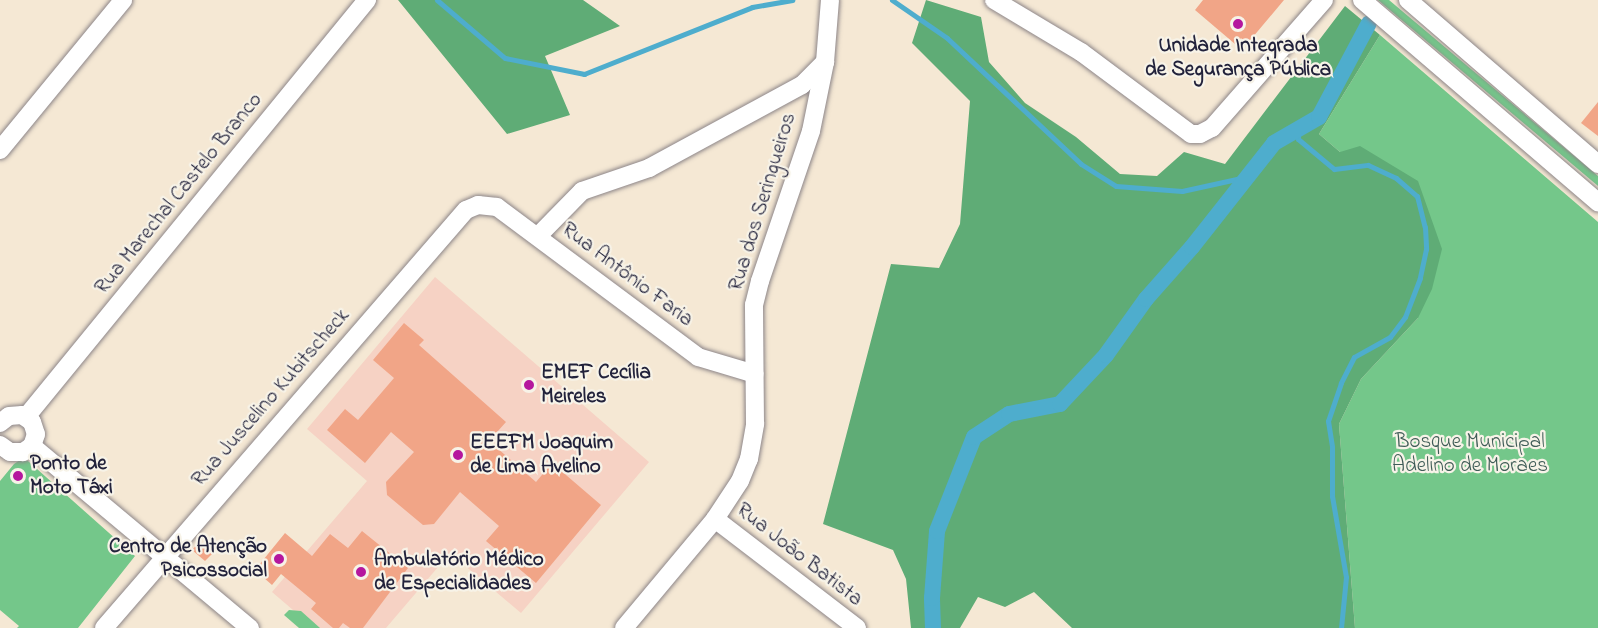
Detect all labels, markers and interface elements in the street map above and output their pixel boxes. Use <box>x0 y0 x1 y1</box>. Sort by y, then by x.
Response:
marker: Unidade Integrada de Segurança Pública <box>1231 17 1245 31</box>
place label: Unidade Integrada de Segurança Pública <box>1145 33 1331 83</box>
street label: Rua Marechal Castelo Branco <box>90 88 268 300</box>
street label: Rua dos Seringueiros <box>724 110 802 294</box>
street label: Rua Antônio Faria <box>556 217 698 333</box>
street label: Rua Juscelino Kubitscheck <box>187 304 355 492</box>
place label: EMEF Cecília Meireles <box>541 360 651 410</box>
marker: EMEF Cecília Meireles <box>522 378 536 392</box>
park label: Bosque Municipal Adelino de Moraes <box>1392 429 1548 479</box>
place label: EEEFM Joaquim de Lima Avelino <box>470 430 613 480</box>
marker: EEEFM Joaquim de Lima Avelino <box>451 448 465 462</box>
place label: Ponto de Moto Táxi <box>30 451 113 501</box>
marker: Ponto de Moto Táxi <box>11 469 25 483</box>
street label: Rua João Batista <box>731 498 867 612</box>
place label: Centro de Atenção Psicossocial <box>109 534 267 584</box>
place label: Ambulatório Médico de Especialidades <box>374 547 544 597</box>
marker: Centro de Atenção Psicossocial <box>272 552 286 566</box>
marker: Ambulatório Médico de Especialidades <box>352 563 370 581</box>

